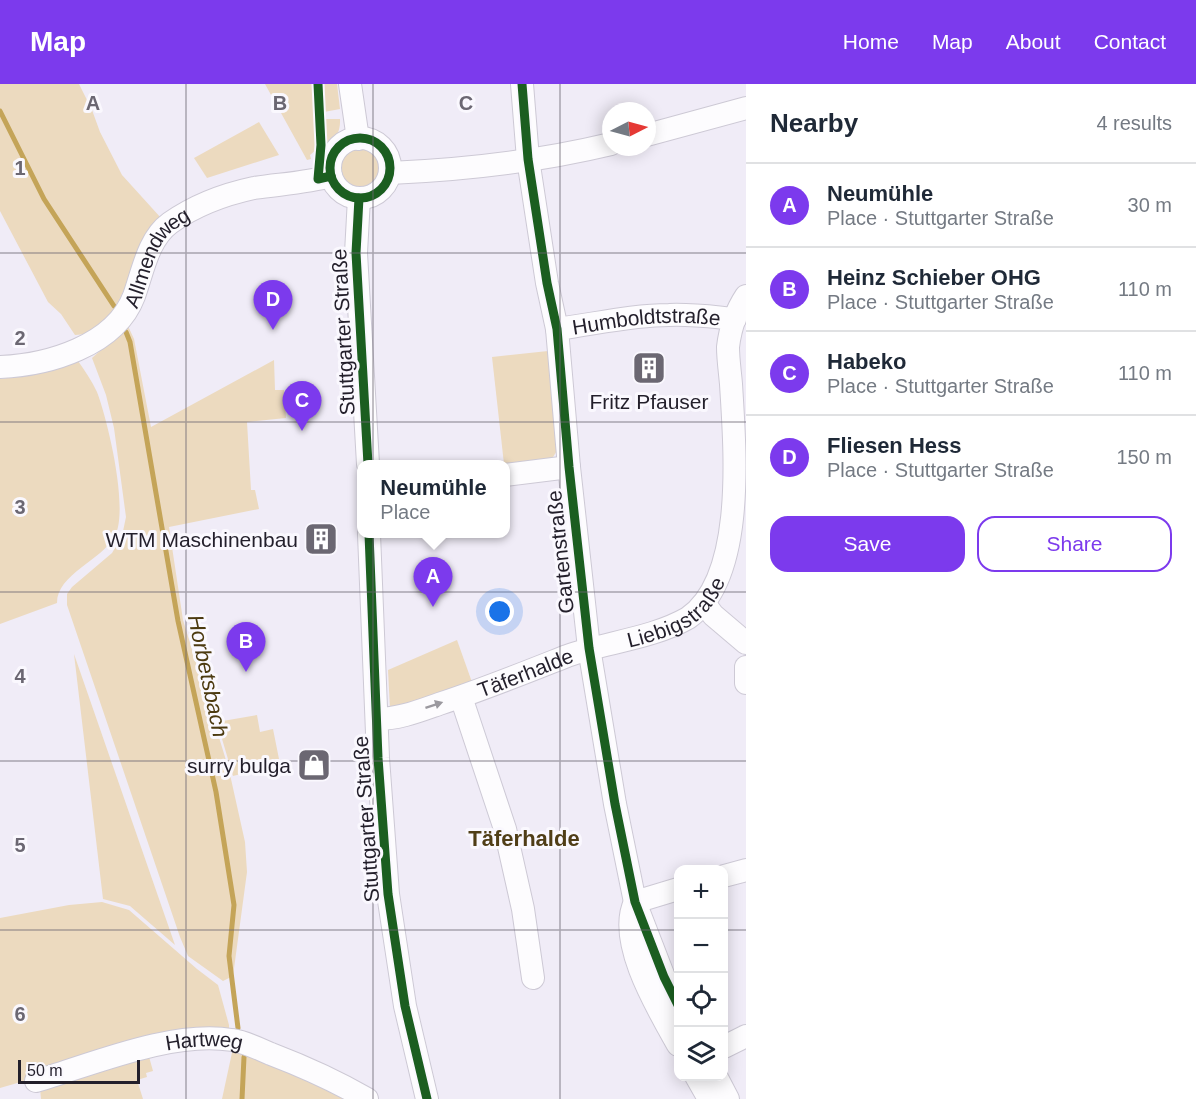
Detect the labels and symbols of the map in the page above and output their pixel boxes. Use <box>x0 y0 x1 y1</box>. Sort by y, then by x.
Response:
text: A <box>86 92 100 114</box>
text: B <box>273 92 287 114</box>
text: C <box>459 92 473 114</box>
north arrow <box>602 102 656 156</box>
text: 1 <box>14 157 26 179</box>
street label: Allmendweg <box>119 202 193 311</box>
street label: Stuttgarter Straße <box>327 248 359 416</box>
pin: D <box>254 280 292 330</box>
street label: Humboldtstraße <box>570 303 722 338</box>
text: 2 <box>14 327 26 349</box>
building icon: Fritz Pfauser <box>631 350 667 386</box>
pin: C <box>282 382 322 431</box>
place label: Fritz Pfauser <box>589 390 709 413</box>
street label: Gartenstraße <box>542 489 578 615</box>
text: 3 <box>14 496 26 518</box>
building icon: WTM Maschinenbau <box>303 521 339 557</box>
place label: WTM Maschinenbau <box>105 528 298 551</box>
pin: A <box>414 558 452 607</box>
street label: Liebigstraße <box>624 573 729 651</box>
your location <box>485 597 514 626</box>
water label: Horbetsbach <box>183 612 233 740</box>
pin: B <box>226 622 266 672</box>
street label: Täferhalde <box>474 643 576 701</box>
text: 4 <box>14 665 26 687</box>
one-way arrow <box>425 700 443 710</box>
street label: Stuttgarter Straße <box>349 735 383 903</box>
shop icon: surry bulga <box>296 747 332 783</box>
place label: surry bulga <box>187 754 291 777</box>
district label: Täferhalde <box>468 826 580 851</box>
text: 5 <box>14 834 26 856</box>
text: 6 <box>14 1003 26 1025</box>
street label: Hartweg <box>164 1027 245 1054</box>
scale bar <box>18 1057 140 1084</box>

